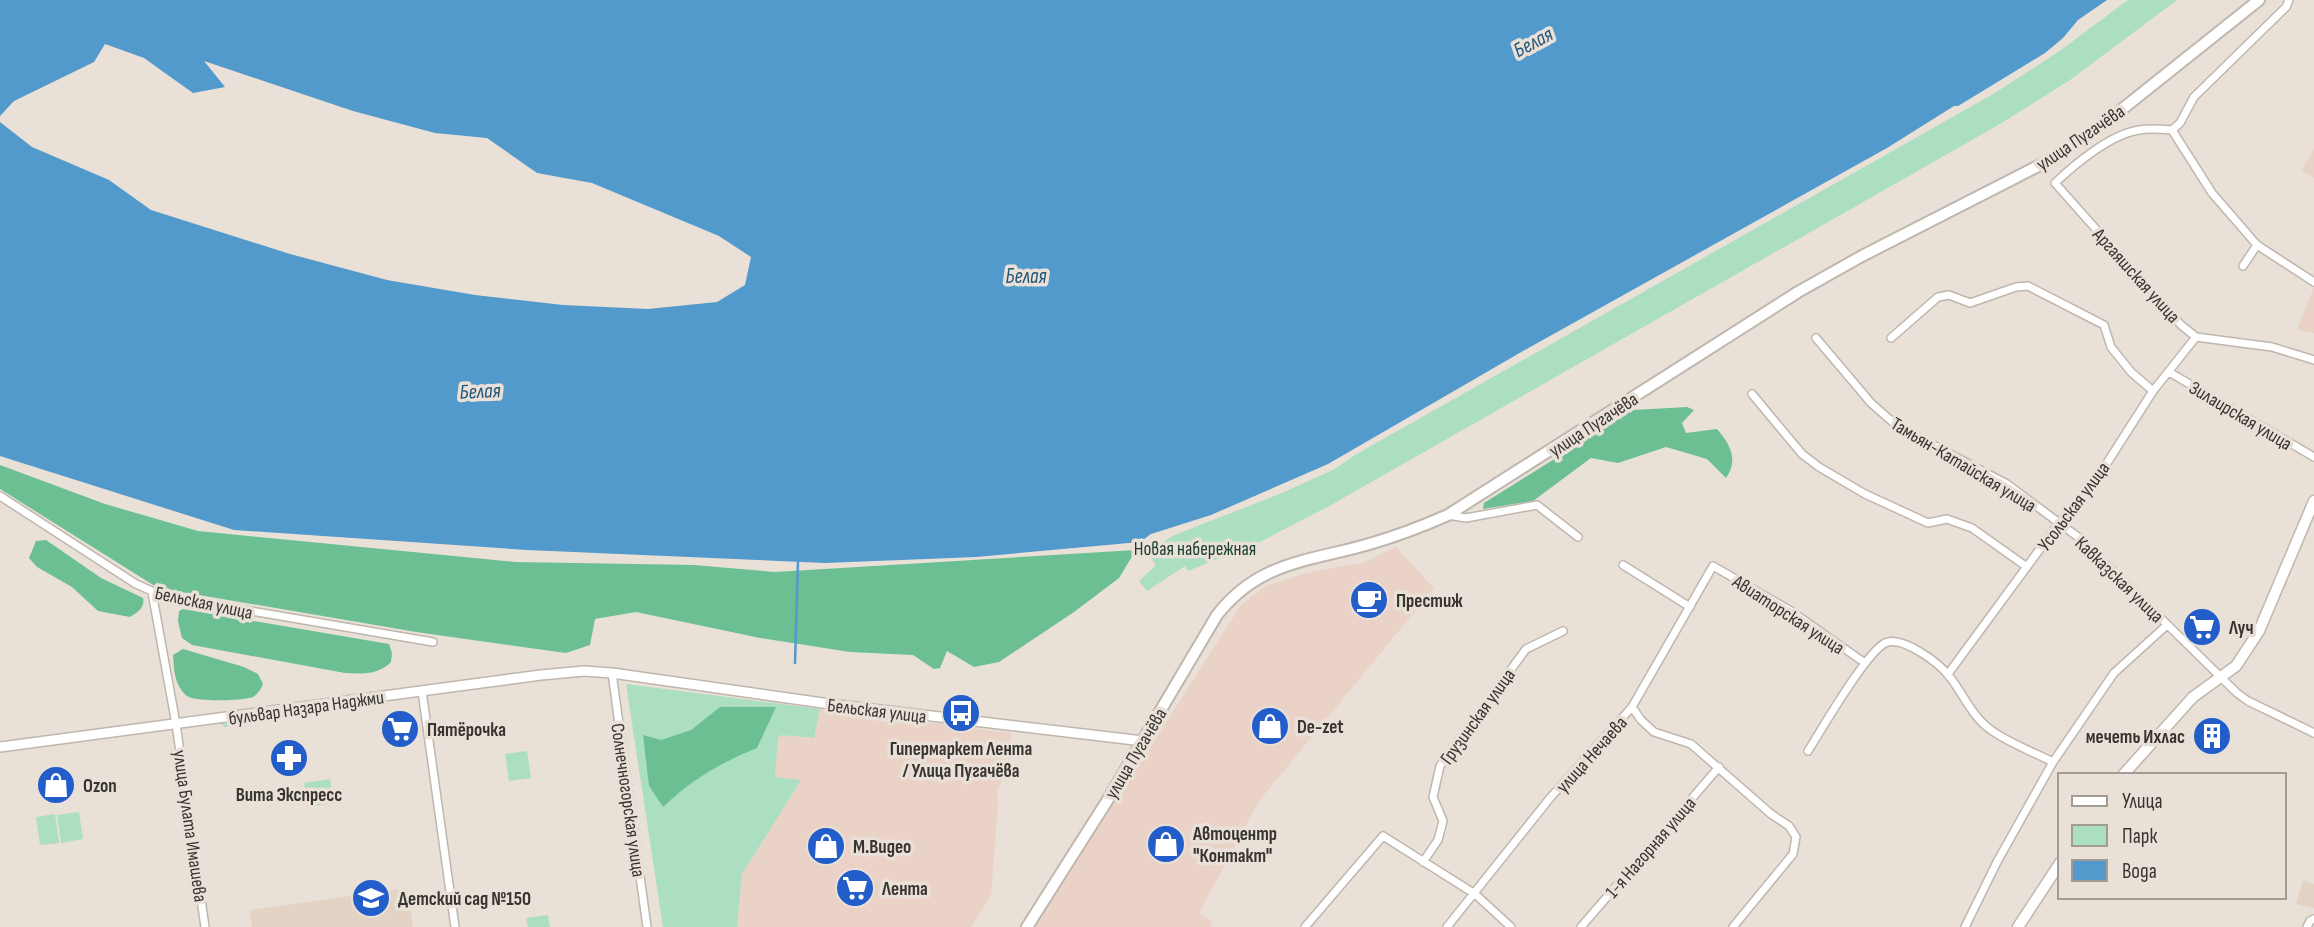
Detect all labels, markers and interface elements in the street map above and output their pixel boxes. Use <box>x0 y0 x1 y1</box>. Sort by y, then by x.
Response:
water label: Белая <box>1509 22 1557 63</box>
street label: улица Пугачёва <box>2032 100 2129 176</box>
street label: Аргаяшская улица <box>2087 223 2184 328</box>
water label: Белая <box>1005 264 1047 289</box>
street label: Зилаирская улица <box>2185 377 2296 456</box>
water label: Белая <box>459 378 501 405</box>
street label: улица Пугачёва <box>1545 388 1643 463</box>
street label: Тамьян-Катайская улица <box>1886 413 2040 518</box>
street label: Усольская улица <box>2033 458 2115 556</box>
street label: Кавказская улица <box>2070 532 2168 628</box>
park label: Новая набережная <box>1134 538 1256 561</box>
street label: Авиаторская улица <box>1727 570 1848 660</box>
cafe icon: Престиж <box>1348 579 1390 621</box>
street label: Бельская улица <box>153 582 255 625</box>
place label: Престиж <box>1396 590 1463 613</box>
supermarket icon: Луч <box>2181 606 2223 648</box>
place label: Луч <box>2228 617 2253 640</box>
street label: Грузинская улица <box>1436 665 1521 769</box>
street label: бульвар Назара Наджми <box>227 686 385 731</box>
bus stop icon: Гипермаркет Лента / Улица Пугачёва <box>940 692 982 734</box>
street label: Бельская улица <box>826 694 928 729</box>
street label: улица Пугачёва <box>1100 704 1172 803</box>
shop icon: De-zet <box>1249 705 1291 747</box>
supermarket icon: Пятёрочка <box>379 708 421 750</box>
street label: улица Нечаева <box>1552 712 1633 798</box>
building icon: мечеть Ихлас <box>2191 715 2233 757</box>
place label: De-zet <box>1297 716 1344 739</box>
place label: Пятёрочка <box>427 719 506 742</box>
street label: Солнечногорская улица <box>605 722 650 879</box>
place label: мечеть Ихлас <box>2086 726 2185 749</box>
pharmacy icon: Вита Экспресс <box>268 737 310 779</box>
place label: Гипермаркет Лента / Улица Пугачёва <box>890 738 1032 783</box>
street label: улица Булата Имашева <box>167 749 212 904</box>
shop icon: Ozon <box>35 764 77 806</box>
legend <box>2058 773 2286 899</box>
place label: Ozon <box>83 775 117 798</box>
place label: Вита Экспресс <box>236 784 342 807</box>
text: Улица <box>2122 789 2163 814</box>
street label: 1-я Нагорная улица <box>1601 793 1701 903</box>
shop icon: Автоцентр "Контакт" <box>1145 823 1187 865</box>
place label: Автоцентр "Контакт" <box>1192 823 1277 868</box>
text: Парк <box>2122 824 2157 849</box>
shop icon: М.Видео <box>805 825 847 867</box>
place label: М.Видео <box>853 836 911 859</box>
text: Вода <box>2122 859 2157 884</box>
supermarket icon: Лента <box>834 867 876 909</box>
school or university icon: Детский сад №150 <box>350 877 392 919</box>
place label: Лента <box>881 878 928 901</box>
place label: Детский сад №150 <box>398 888 531 911</box>

